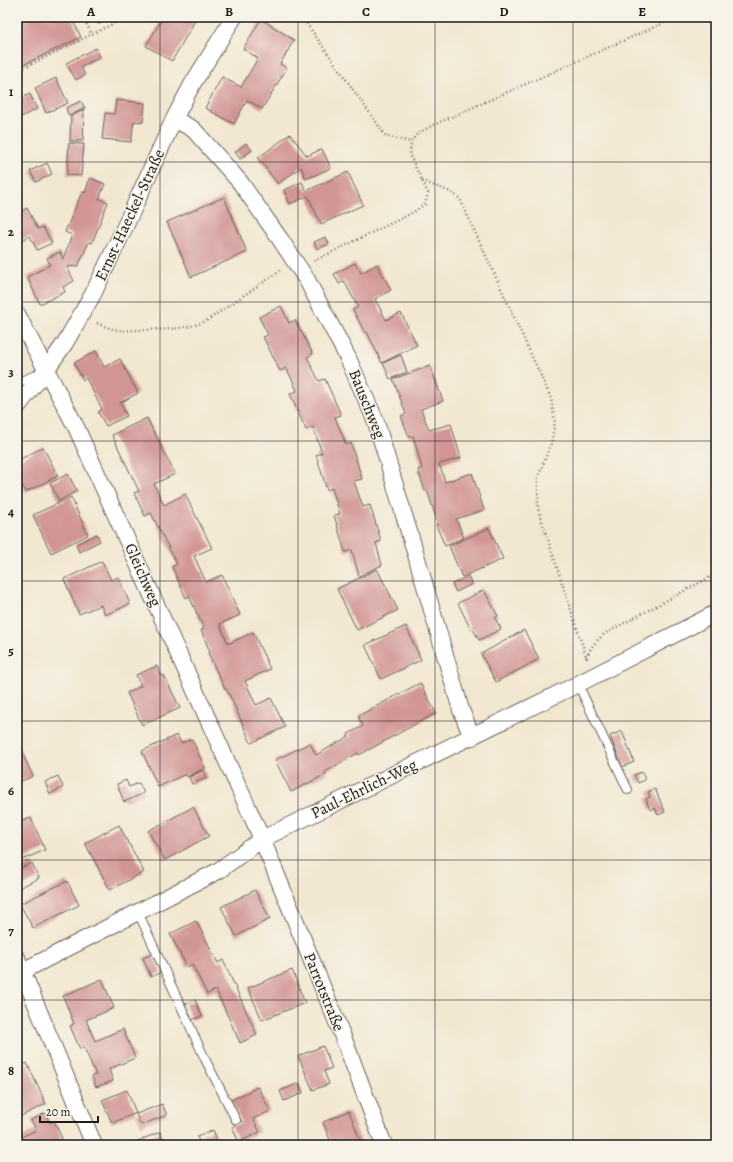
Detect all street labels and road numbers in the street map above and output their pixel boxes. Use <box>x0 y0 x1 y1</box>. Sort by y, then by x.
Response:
street label: Ernst-Haeckel-Straße <box>90 146 170 284</box>
street label: Bauschweg <box>343 366 391 442</box>
street label: Gleichweg <box>119 540 167 610</box>
street label: Paul-Ehrlich-Weg <box>307 754 421 824</box>
street label: Parrotstraße <box>298 949 350 1035</box>

